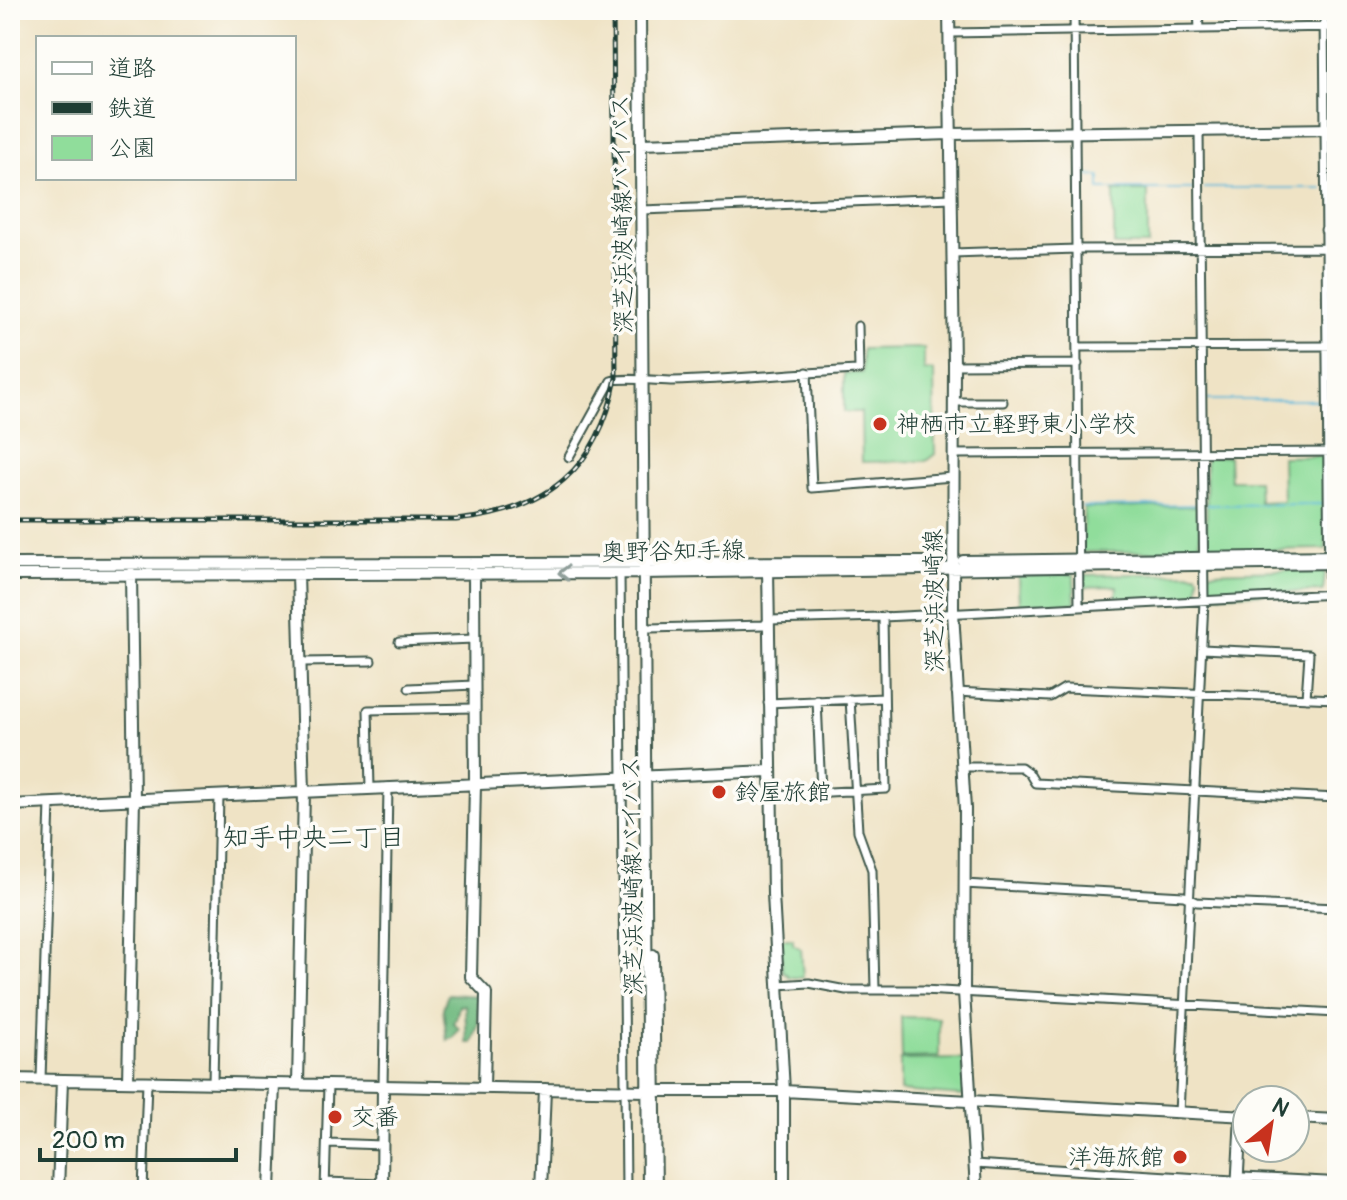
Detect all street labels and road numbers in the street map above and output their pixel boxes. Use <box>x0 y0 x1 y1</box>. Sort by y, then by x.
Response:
street label: 深芝浜波崎線バイパス <box>606 94 639 334</box>
street label: 深芝浜波崎線 <box>919 529 950 673</box>
street label: 奥野谷知手線 <box>601 536 745 567</box>
street label: 深芝浜波崎線バイパス <box>616 756 649 996</box>

